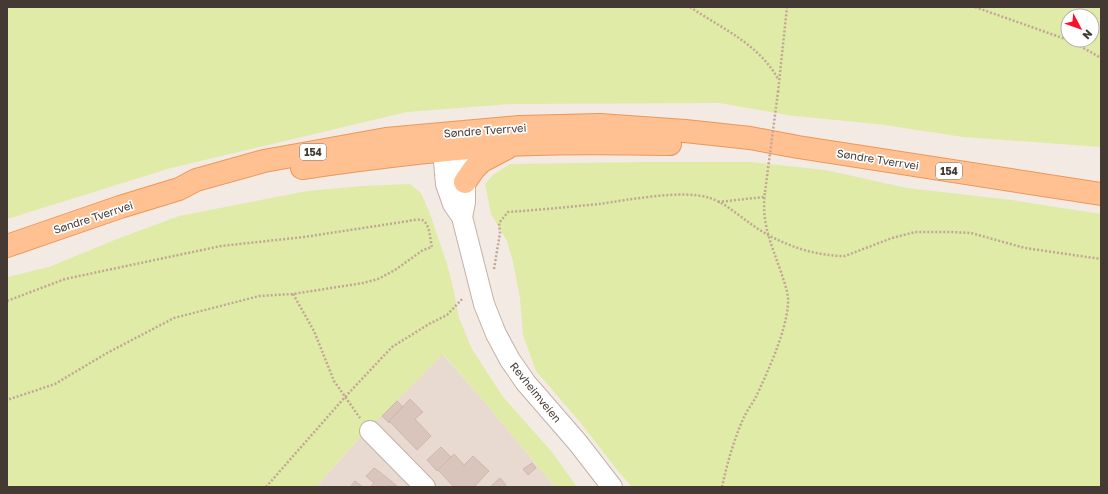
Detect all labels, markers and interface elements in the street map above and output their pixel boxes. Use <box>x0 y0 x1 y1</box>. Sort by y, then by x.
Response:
north arrow <box>1060 8 1100 48</box>
text: N <box>1080 27 1096 42</box>
street label: Søndre Tverrvei <box>443 121 527 139</box>
road number: 154 <box>300 144 326 160</box>
street label: Søndre Tverrvei <box>836 146 920 172</box>
road number: 154 <box>936 163 962 179</box>
street label: Søndre Tverrvei <box>52 198 134 236</box>
street label: Revheimveien <box>508 359 564 425</box>

